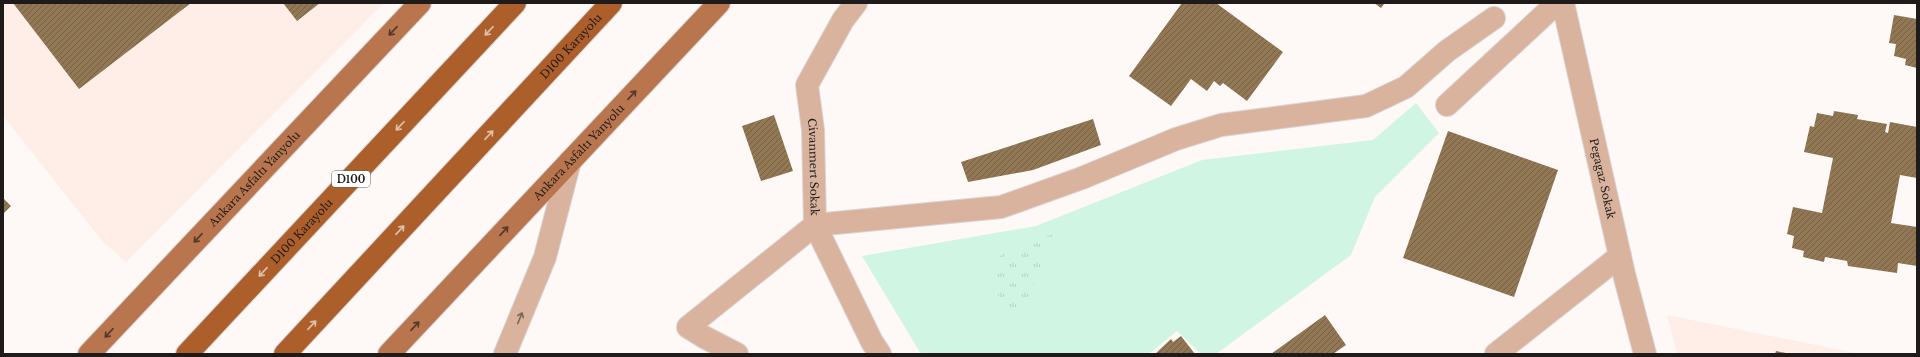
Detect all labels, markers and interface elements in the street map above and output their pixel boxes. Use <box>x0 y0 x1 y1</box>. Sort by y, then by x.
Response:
street label: D100 Karayolu <box>537 10 605 82</box>
one-way arrow <box>389 26 398 36</box>
one-way arrow <box>484 26 493 37</box>
one-way arrow <box>627 91 636 101</box>
street label: Ankara Asfaltı Yanyolu <box>530 101 628 204</box>
street label: Civanmert Sokak <box>804 117 822 216</box>
one-way arrow <box>396 121 405 131</box>
street label: Ankara Asfaltı Yanyolu <box>205 127 303 230</box>
one-way arrow <box>484 130 494 140</box>
street label: Pegagaz Sokak <box>1587 137 1618 220</box>
road number: D100 <box>332 171 370 187</box>
street label: D100 Karayolu <box>268 195 336 267</box>
one-way arrow <box>395 225 405 235</box>
one-way arrow <box>500 226 509 236</box>
one-way arrow <box>194 233 203 243</box>
one-way arrow <box>259 267 268 277</box>
one-way arrow <box>517 312 524 324</box>
one-way arrow <box>307 320 316 331</box>
one-way arrow <box>410 321 420 331</box>
one-way arrow <box>104 328 114 338</box>

